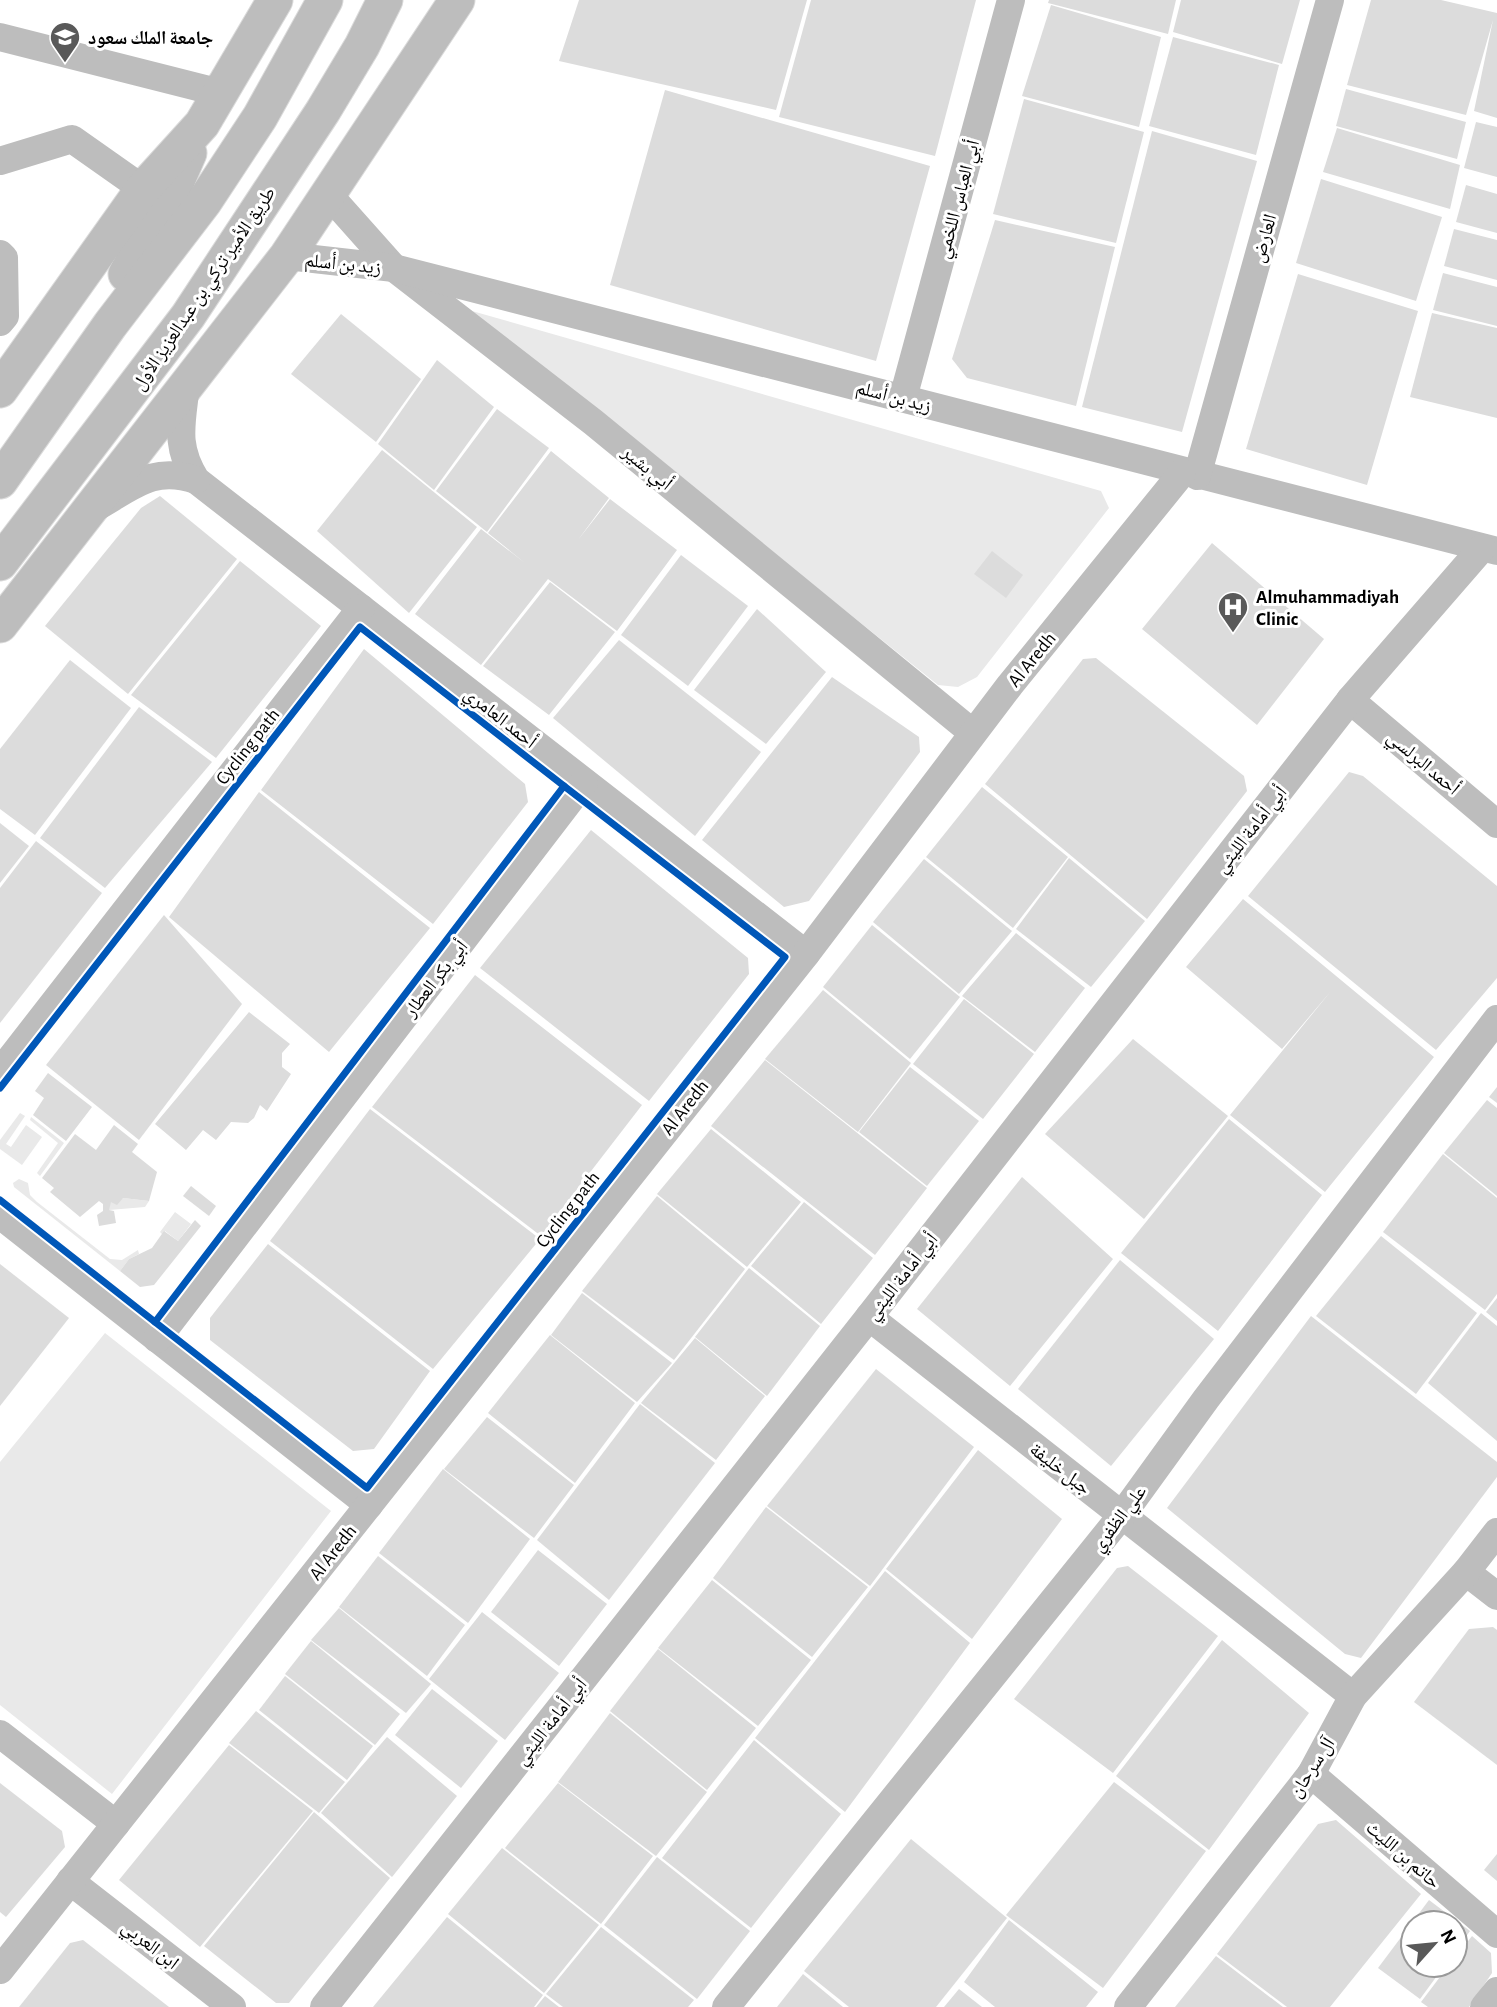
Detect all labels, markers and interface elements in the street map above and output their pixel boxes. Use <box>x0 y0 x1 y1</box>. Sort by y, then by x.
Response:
school or university icon: جامعة الملك سعود <box>48 20 82 64</box>
place label: جامعة الملك سعود <box>88 29 213 48</box>
street label: أبي العباس اللخمي <box>931 137 988 262</box>
street label: طريق الأمير تركي بن عبدالعزيز الأول <box>129 184 283 397</box>
street label: العارض <box>1249 212 1281 265</box>
street label: زيد بن أسلم <box>303 248 383 280</box>
street label: زيد بن أسلم <box>853 376 934 419</box>
street label: أبي بشير <box>615 440 677 498</box>
place label: Almuhammadiyah Clinic <box>1256 588 1399 629</box>
hospital icon: Almuhammadiyah Clinic <box>1216 590 1250 634</box>
street label: Al Aredh <box>1005 629 1060 691</box>
street label: أحمد العامري <box>457 682 541 756</box>
street label: Cycling path <box>213 705 284 789</box>
street label: أحمد البرلسي <box>1380 725 1465 802</box>
street label: أبي أمامة الليثي <box>1209 781 1295 880</box>
street label: أبي بكر العطار <box>398 935 476 1024</box>
street label: Al Aredh <box>658 1077 712 1139</box>
street label: Cycling path <box>533 1168 604 1252</box>
street label: أبي أمامة الليثي <box>860 1228 946 1327</box>
street label: جبل خليفة <box>1025 1440 1094 1499</box>
street label: علي الظفري <box>1088 1482 1154 1559</box>
street label: Al Aredh <box>306 1522 360 1584</box>
street label: أبي أمامة الليثي <box>509 1673 595 1772</box>
street label: آل سرحان <box>1285 1733 1340 1802</box>
street label: حاتم بن الليث <box>1361 1818 1444 1894</box>
north arrow <box>1399 1909 1469 1979</box>
street label: ابن العربي <box>115 1917 182 1977</box>
text: N <box>1436 1927 1459 1947</box>

